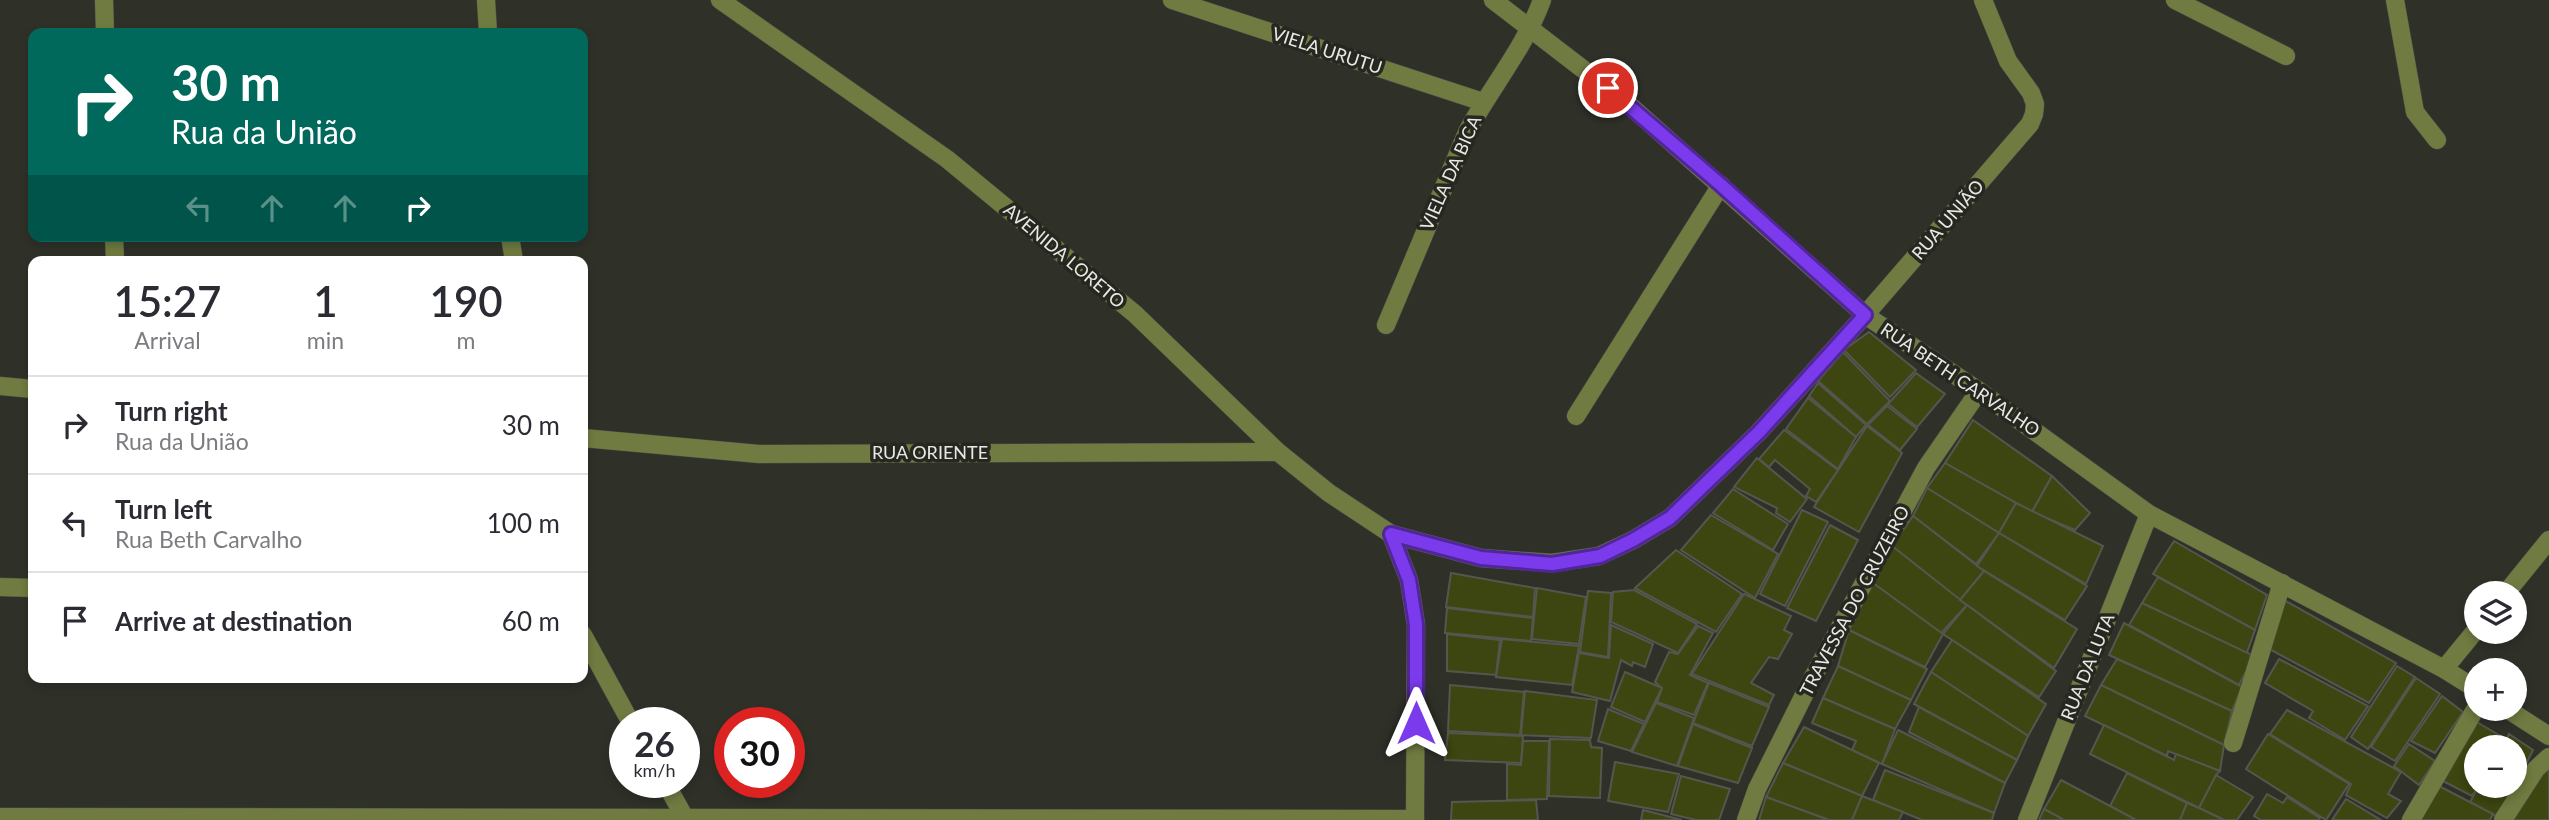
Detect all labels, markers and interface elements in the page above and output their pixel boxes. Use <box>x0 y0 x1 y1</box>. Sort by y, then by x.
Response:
street label: VIELA URUTU <box>1269 22 1385 78</box>
text: 30 m <box>171 53 281 111</box>
icon: right <box>56 56 147 147</box>
pin <box>1578 58 1638 118</box>
icon: arrive <box>1589 69 1627 107</box>
street label: VIELA DA BICA <box>1415 111 1486 233</box>
text: Rua da União <box>171 112 357 151</box>
street label: RUA UNIÃO <box>1907 175 1988 264</box>
icon: left <box>180 189 218 227</box>
icon: ahead <box>253 189 291 227</box>
icon: ahead <box>326 189 364 227</box>
icon: right <box>399 189 437 227</box>
street label: AVENIDA LORETO <box>1000 198 1130 312</box>
text: 15:27 <box>113 276 221 326</box>
text: 1 <box>313 276 338 326</box>
text: 190 <box>430 276 503 326</box>
street label: RUA BETH CARVALHO <box>1877 318 2044 441</box>
text: Arrival <box>134 326 201 354</box>
text: min <box>307 326 344 354</box>
text: m <box>457 326 476 354</box>
text: Turn right <box>115 395 228 427</box>
icon: right <box>56 406 94 444</box>
text: 30 m <box>502 409 560 441</box>
text: Rua da União <box>115 427 249 455</box>
street label: RUA ORIENTE <box>872 441 988 463</box>
text: Turn left <box>115 493 212 525</box>
street label: TRAVESSA DO CRUZEIRO <box>1795 502 1914 699</box>
icon: left <box>56 504 94 542</box>
text: 100 m <box>487 507 560 539</box>
text: Rua Beth Carvalho <box>115 525 302 553</box>
map controls <box>2464 581 2527 798</box>
button: layers <box>2464 581 2527 644</box>
icon: arrive <box>56 602 94 640</box>
text: Arrive at destination <box>115 605 352 637</box>
text: 60 m <box>502 605 560 637</box>
street label: RUA DA LUTA <box>2056 609 2119 723</box>
button: + <box>2464 658 2527 721</box>
position arrow <box>1379 686 1453 760</box>
speed limit sign: 30 <box>714 707 805 798</box>
text: 26 <box>634 722 675 764</box>
button: − <box>2464 735 2527 798</box>
text: km/h <box>633 759 676 781</box>

